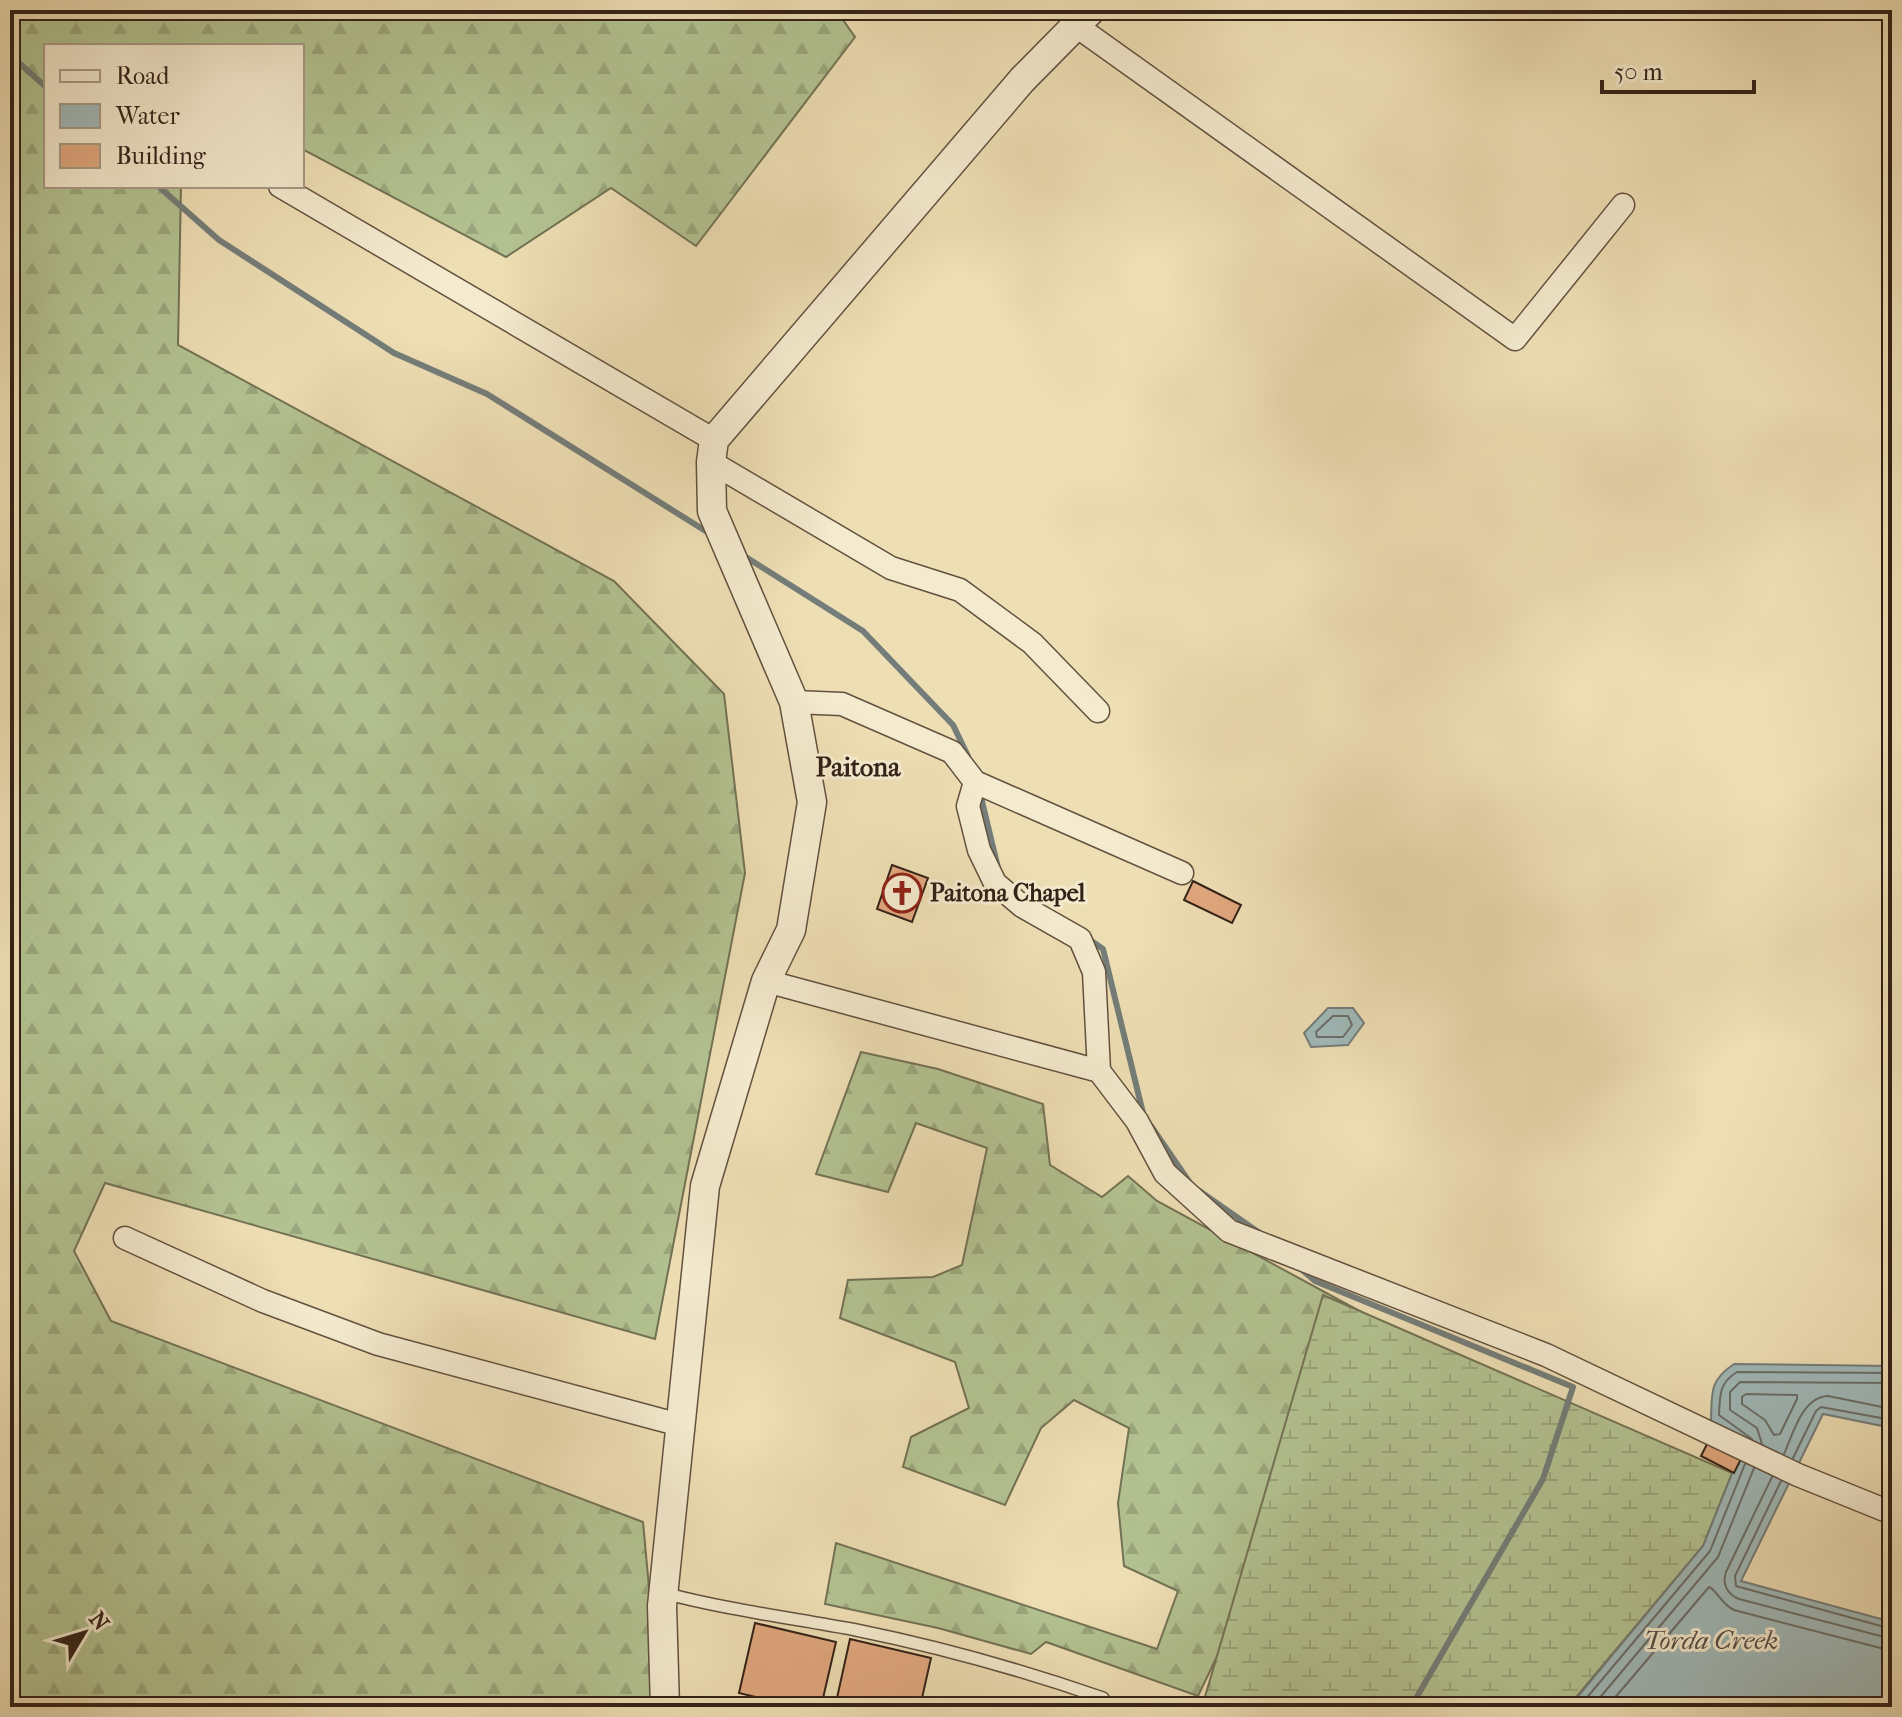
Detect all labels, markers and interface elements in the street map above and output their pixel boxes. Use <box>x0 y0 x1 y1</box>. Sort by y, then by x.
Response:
legend <box>44 44 304 188</box>
scale bar <box>1602 44 1754 94</box>
text: 50 m <box>1614 58 1663 86</box>
text: Road <box>116 62 170 90</box>
text: Water <box>115 102 180 130</box>
text: Building <box>116 142 207 170</box>
district label: Paitona <box>816 752 901 783</box>
church icon: Paitona Chapel <box>881 872 923 914</box>
place label: Paitona Chapel <box>930 879 1086 907</box>
north arrow <box>44 1593 124 1673</box>
text: N <box>84 1607 115 1636</box>
water label: Torda Creek <box>1644 1625 1778 1656</box>

